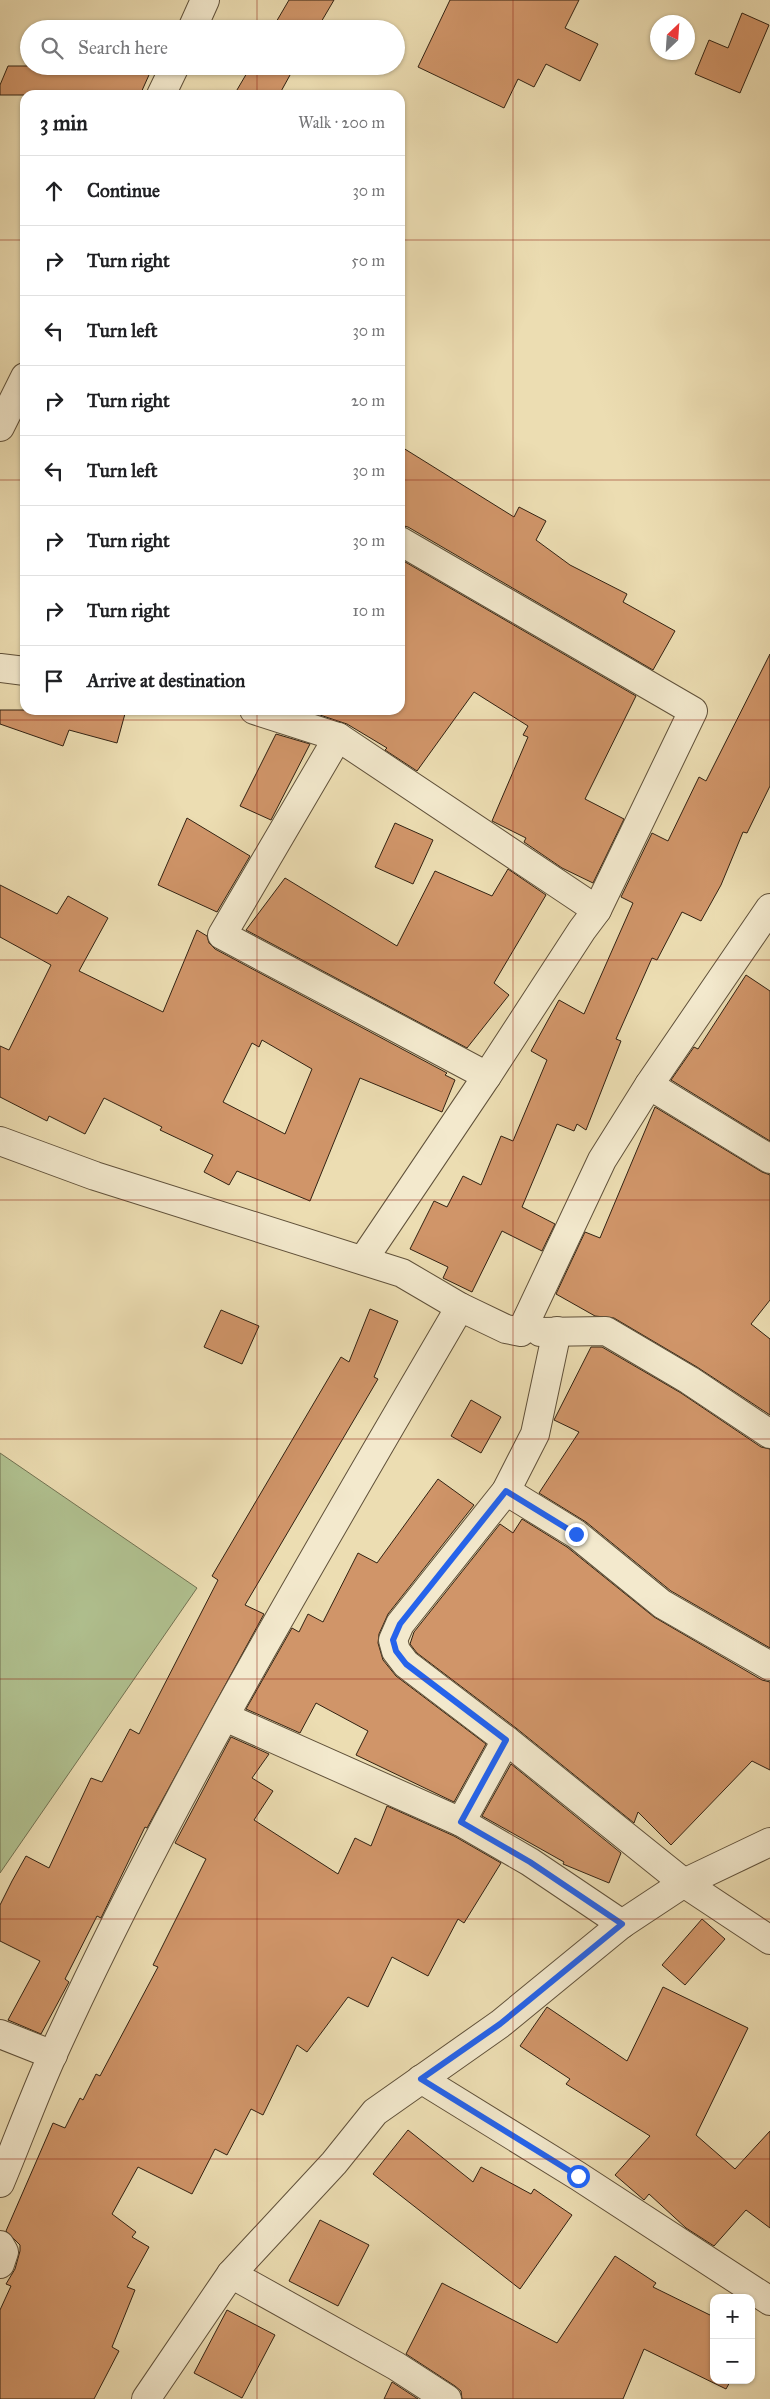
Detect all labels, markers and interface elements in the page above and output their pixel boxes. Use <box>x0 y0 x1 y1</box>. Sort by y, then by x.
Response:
north arrow <box>650 15 695 60</box>
search box <box>20 20 405 75</box>
icon: search <box>38 34 66 62</box>
text: Search here <box>78 36 168 59</box>
text: 3 min <box>40 110 88 136</box>
text: Walk · 200 m <box>298 113 385 132</box>
icon: ahead <box>40 177 68 205</box>
text: Continue <box>87 179 160 202</box>
text: 30 m <box>352 181 385 200</box>
icon: right <box>40 247 68 275</box>
text: Turn right <box>87 249 170 272</box>
text: 50 m <box>351 251 385 270</box>
icon: left <box>40 317 68 345</box>
text: Turn left <box>87 319 157 342</box>
text: 30 m <box>352 321 385 340</box>
icon: right <box>40 387 68 415</box>
text: Turn right <box>87 389 170 412</box>
text: 20 m <box>351 391 385 410</box>
icon: left <box>40 457 68 485</box>
text: Turn left <box>87 459 157 482</box>
text: 30 m <box>352 461 385 480</box>
icon: right <box>40 527 68 555</box>
text: Turn right <box>87 529 170 552</box>
text: 30 m <box>352 531 385 550</box>
icon: right <box>40 597 68 625</box>
text: Turn right <box>87 599 170 622</box>
text: 10 m <box>353 601 385 620</box>
icon: arrive <box>40 667 68 695</box>
text: Arrive at destination <box>87 669 245 692</box>
route end <box>565 1523 588 1546</box>
route start <box>567 2165 590 2188</box>
map controls <box>710 2294 755 2384</box>
button: + <box>710 2294 755 2339</box>
button: − <box>710 2339 755 2384</box>

